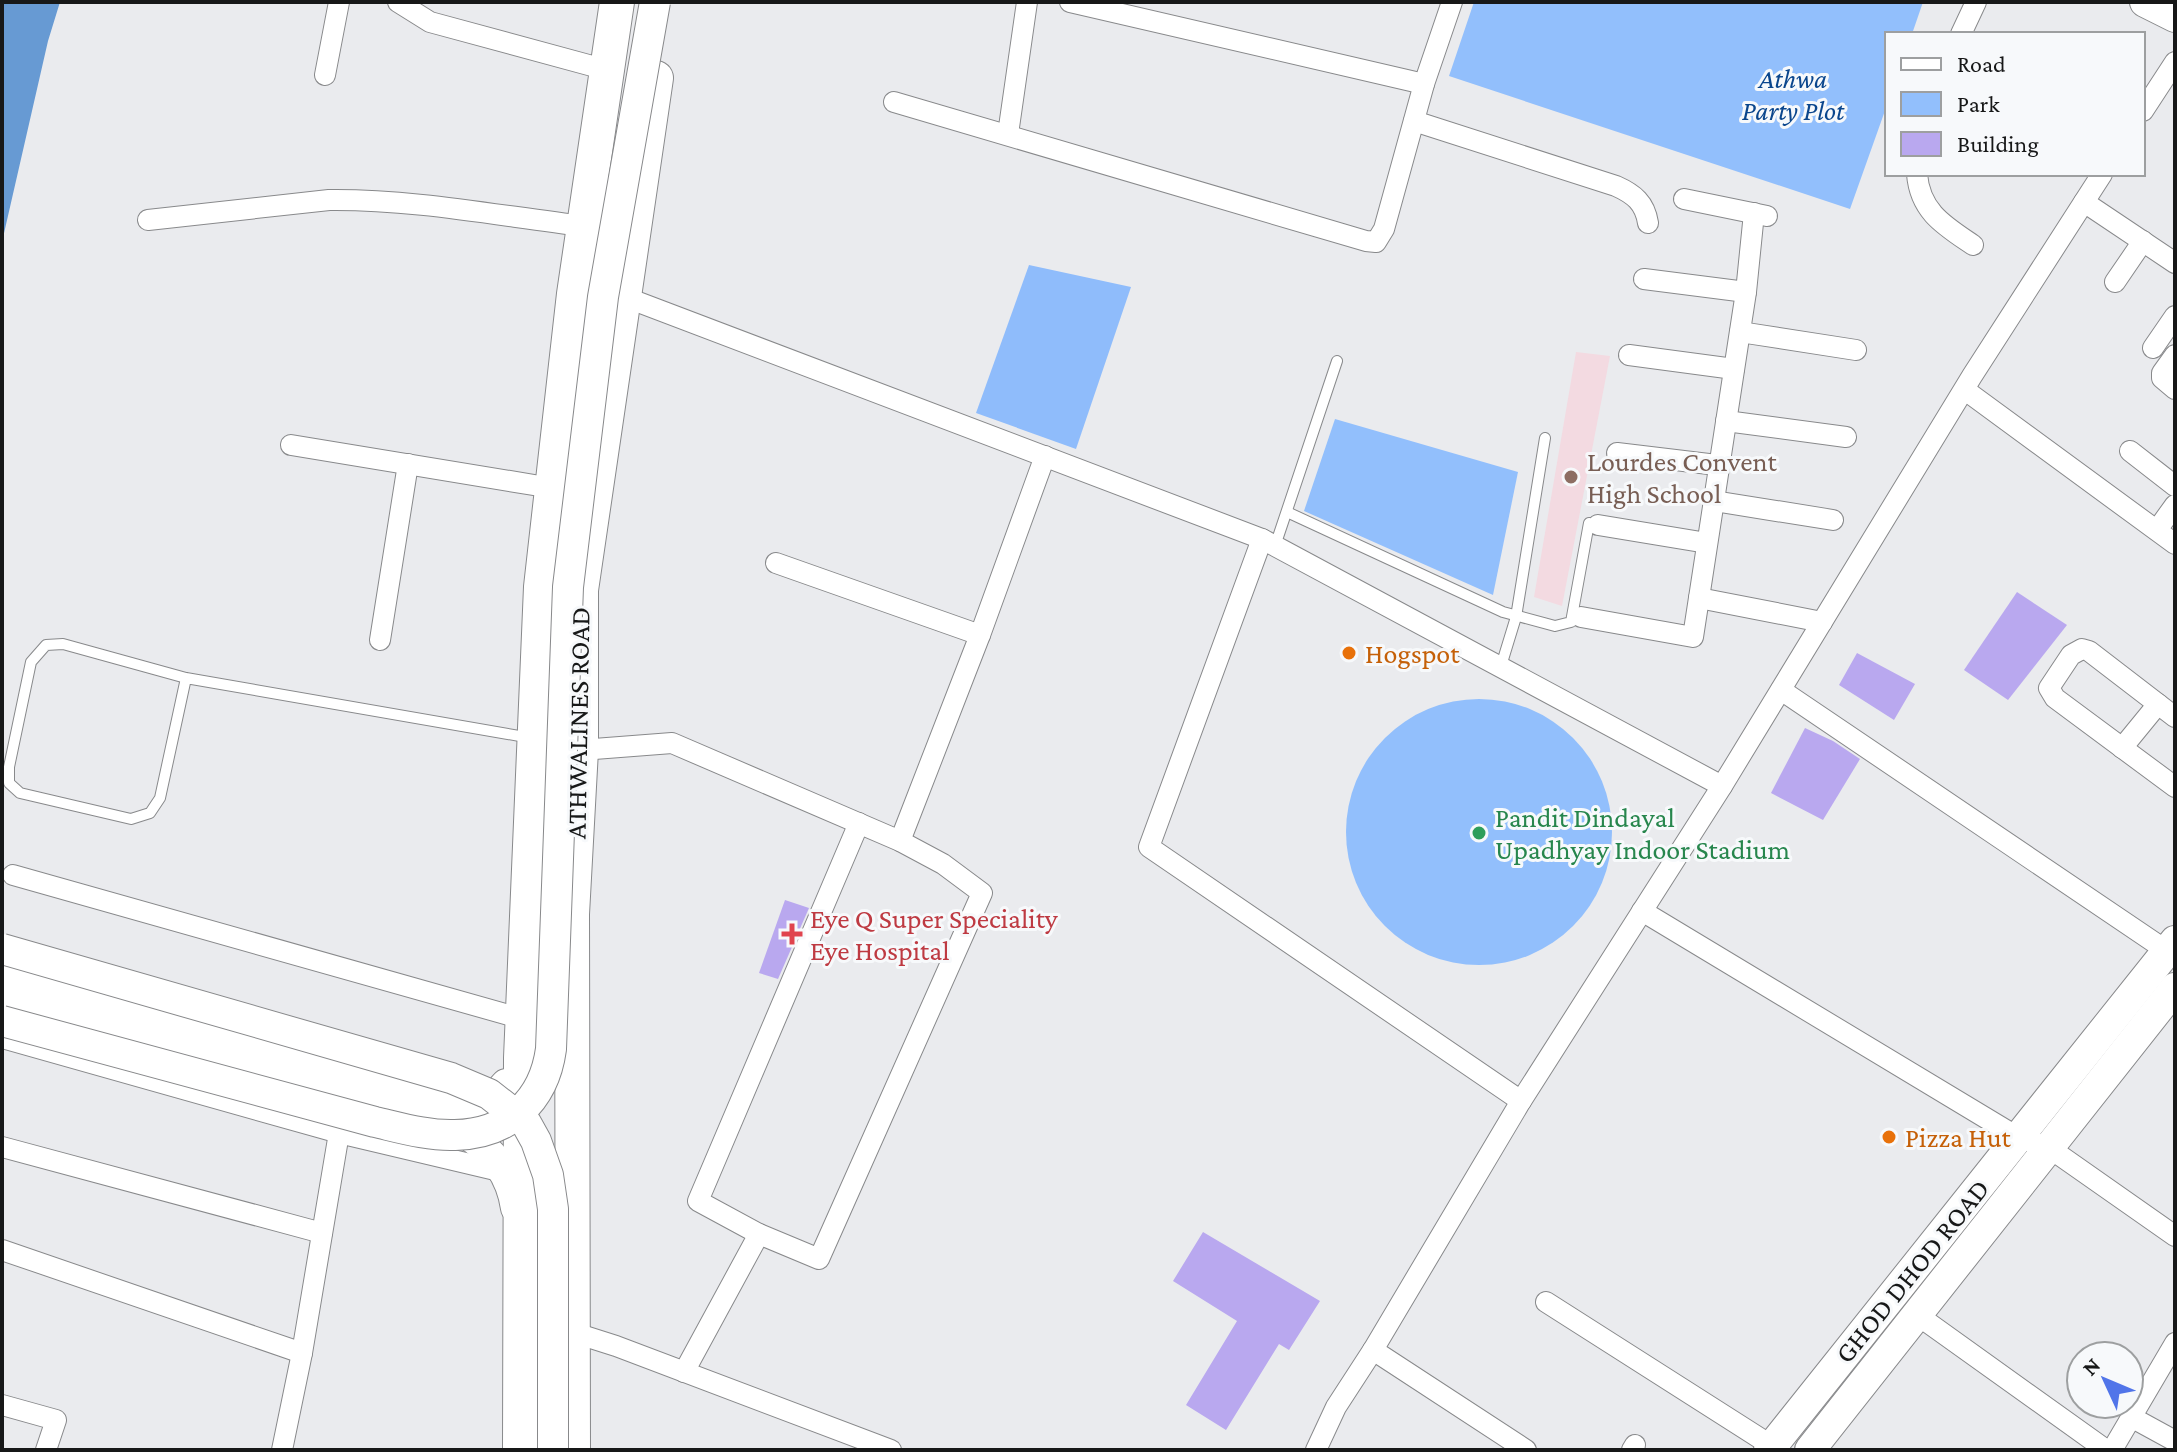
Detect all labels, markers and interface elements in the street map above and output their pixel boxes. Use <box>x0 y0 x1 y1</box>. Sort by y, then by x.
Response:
legend <box>1885 32 2145 176</box>
text: Road <box>1957 50 2006 77</box>
park label: Athwa Party Plot <box>1742 63 1845 126</box>
text: Park <box>1957 90 2000 117</box>
text: Building <box>1957 130 2039 157</box>
place label: Lourdes Convent High School <box>1587 446 1778 509</box>
marker: Lourdes Convent High School <box>1562 468 1580 486</box>
street label: ATHWALINES ROAD <box>560 607 596 839</box>
place label: Hogspot <box>1365 638 1460 669</box>
marker: Hogspot <box>1340 644 1358 662</box>
place label: Pandit Dindayal Upadhyay Indoor Stadium <box>1495 802 1790 865</box>
marker: Pandit Dindayal Upadhyay Indoor Stadium <box>1470 824 1488 842</box>
place label: Eye Q Super Speciality Eye Hospital <box>810 903 1059 966</box>
marker: Eye Q Super Speciality Eye Hospital <box>781 923 803 945</box>
place label: Pizza Hut <box>1905 1122 2012 1153</box>
marker: Pizza Hut <box>1880 1128 1898 1146</box>
street label: GHOD DHOD ROAD <box>1829 1173 1995 1369</box>
north arrow <box>2065 1340 2145 1420</box>
text: N <box>2077 1352 2105 1381</box>

